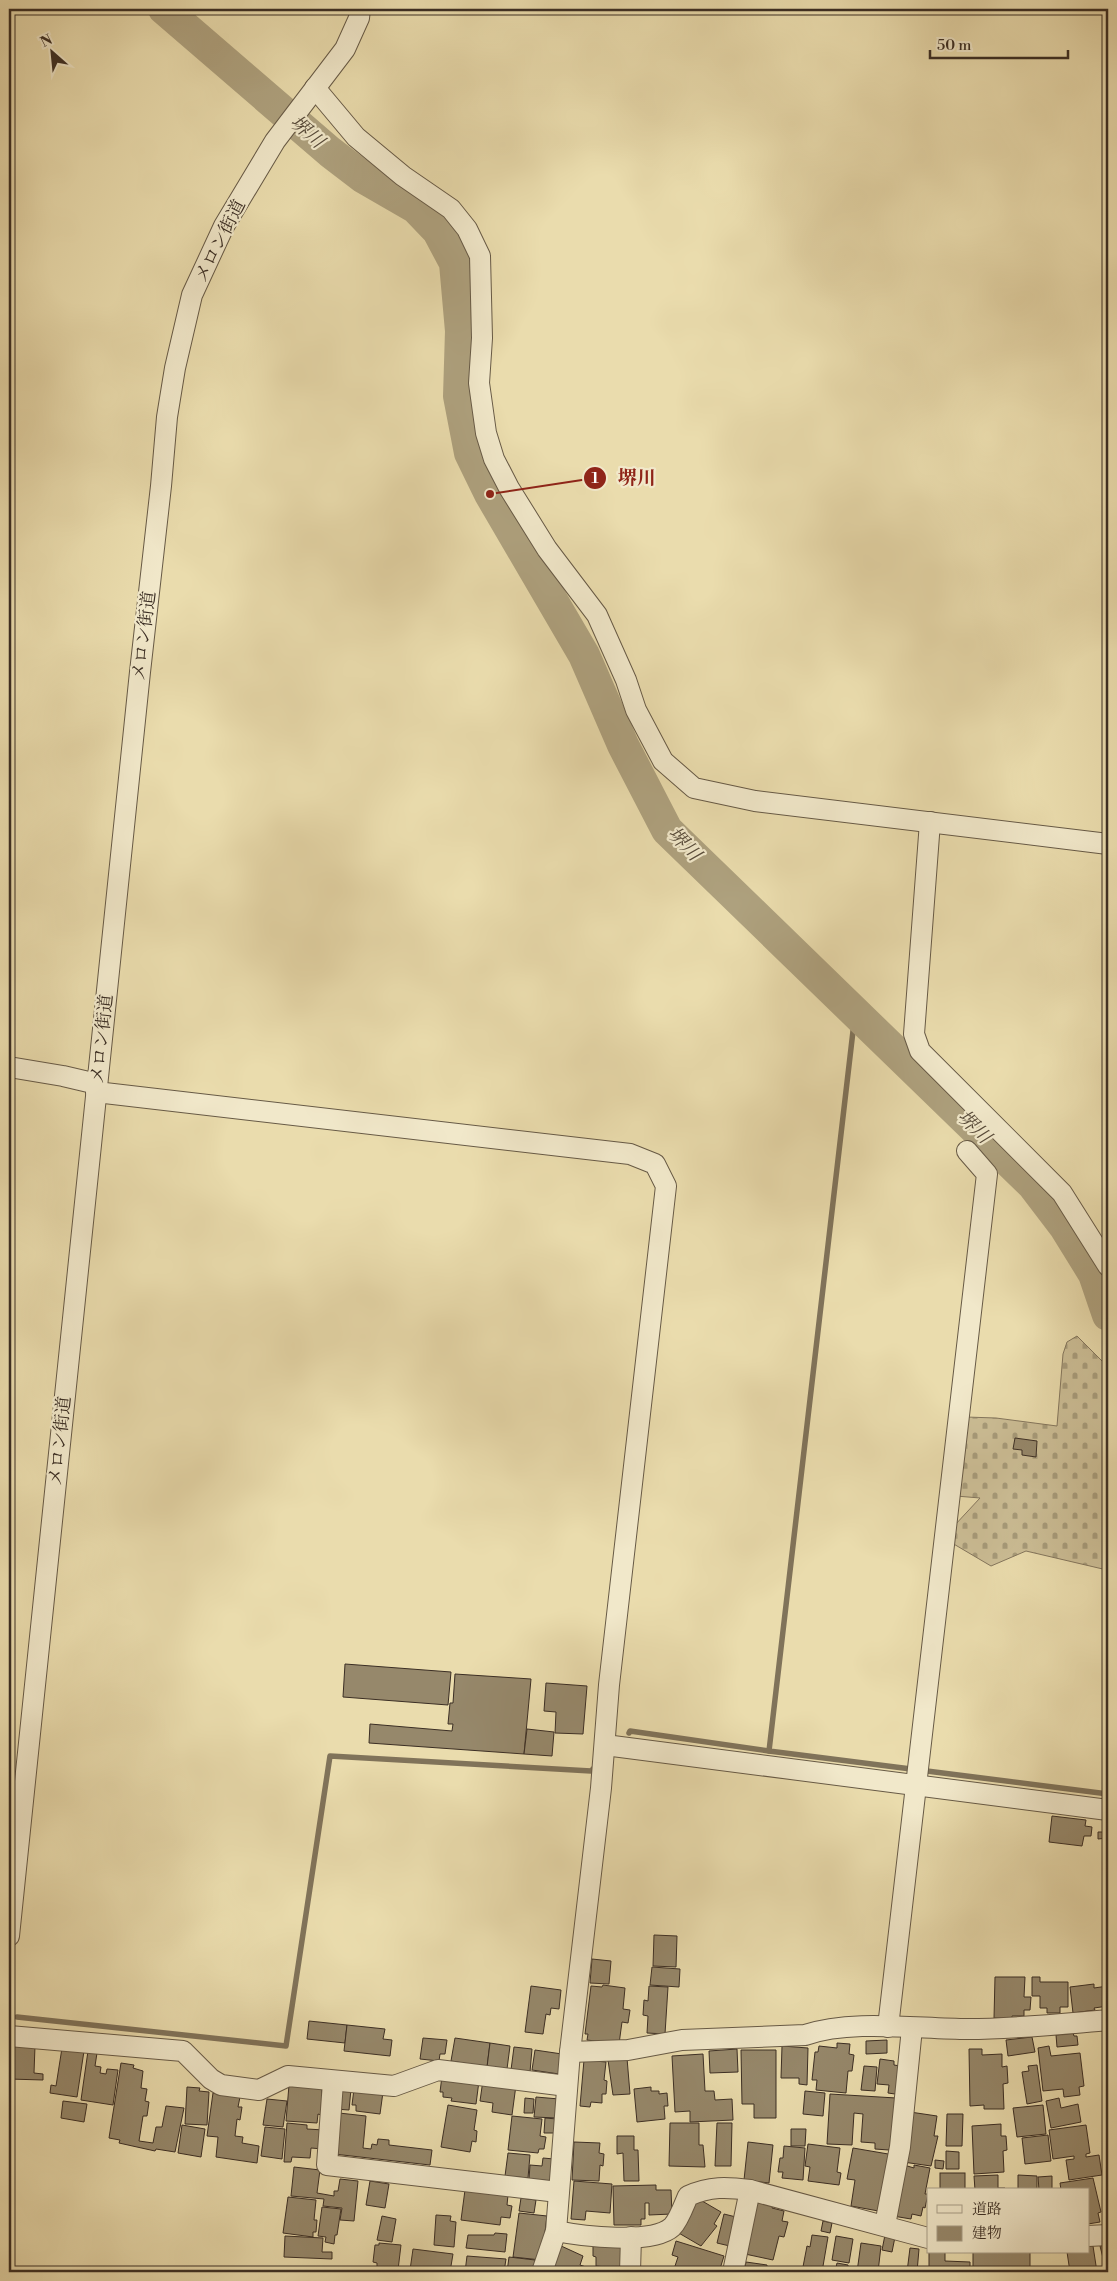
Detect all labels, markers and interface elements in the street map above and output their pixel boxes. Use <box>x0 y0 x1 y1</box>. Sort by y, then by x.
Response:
north arrow <box>28 28 78 78</box>
scale bar <box>930 28 1067 60</box>
text: N <box>38 31 56 52</box>
text: 50 m <box>937 36 971 55</box>
water label: 堺川 <box>285 110 331 155</box>
street label: メロン街道 <box>189 196 251 286</box>
callout: 堺川 <box>583 461 666 495</box>
text: 堺川 <box>618 466 656 490</box>
text: 1 <box>591 469 599 488</box>
street label: メロン街道 <box>127 590 161 682</box>
water label: 堺川 <box>662 822 707 867</box>
street label: メロン街道 <box>86 993 118 1085</box>
water label: 堺川 <box>952 1105 997 1150</box>
street label: メロン街道 <box>44 1395 76 1487</box>
legend <box>927 2188 1090 2254</box>
text: 道路 <box>972 2200 1002 2219</box>
text: 建物 <box>972 2224 1002 2243</box>

